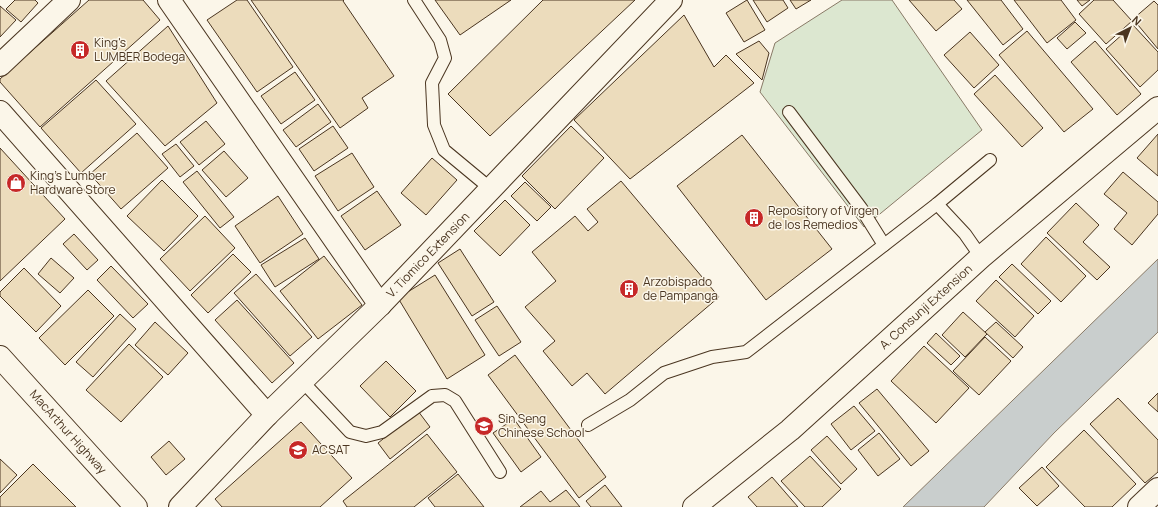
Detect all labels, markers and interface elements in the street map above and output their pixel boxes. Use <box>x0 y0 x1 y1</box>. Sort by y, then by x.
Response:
north arrow <box>1110 8 1150 48</box>
text: N <box>1129 12 1145 28</box>
place label: King's LUMBER Bodega <box>94 34 185 65</box>
building icon: King's LUMBER Bodega <box>69 39 91 61</box>
place label: King's Lumber Hardware Store <box>30 167 116 198</box>
shop icon: King's Lumber Hardware Store <box>5 172 27 194</box>
place label: Repository of Virgen de los Remedios <box>768 202 879 233</box>
building icon: Repository of Virgen de los Remedios <box>743 207 765 229</box>
street label: V. Tiomico Extension <box>382 208 473 301</box>
street label: A. Consunji Extension <box>876 260 976 353</box>
place label: Arzobispado de Pampanga <box>643 273 718 304</box>
building icon: Arzobispado de Pampanga <box>618 278 640 300</box>
street label: MacArthur Highway <box>26 386 111 478</box>
place label: Sin Seng Chinese School <box>498 410 585 441</box>
school or university icon: Sin Seng Chinese School <box>473 415 495 437</box>
school or university icon: ACSAT <box>287 439 309 461</box>
place label: ACSAT <box>312 441 351 458</box>

